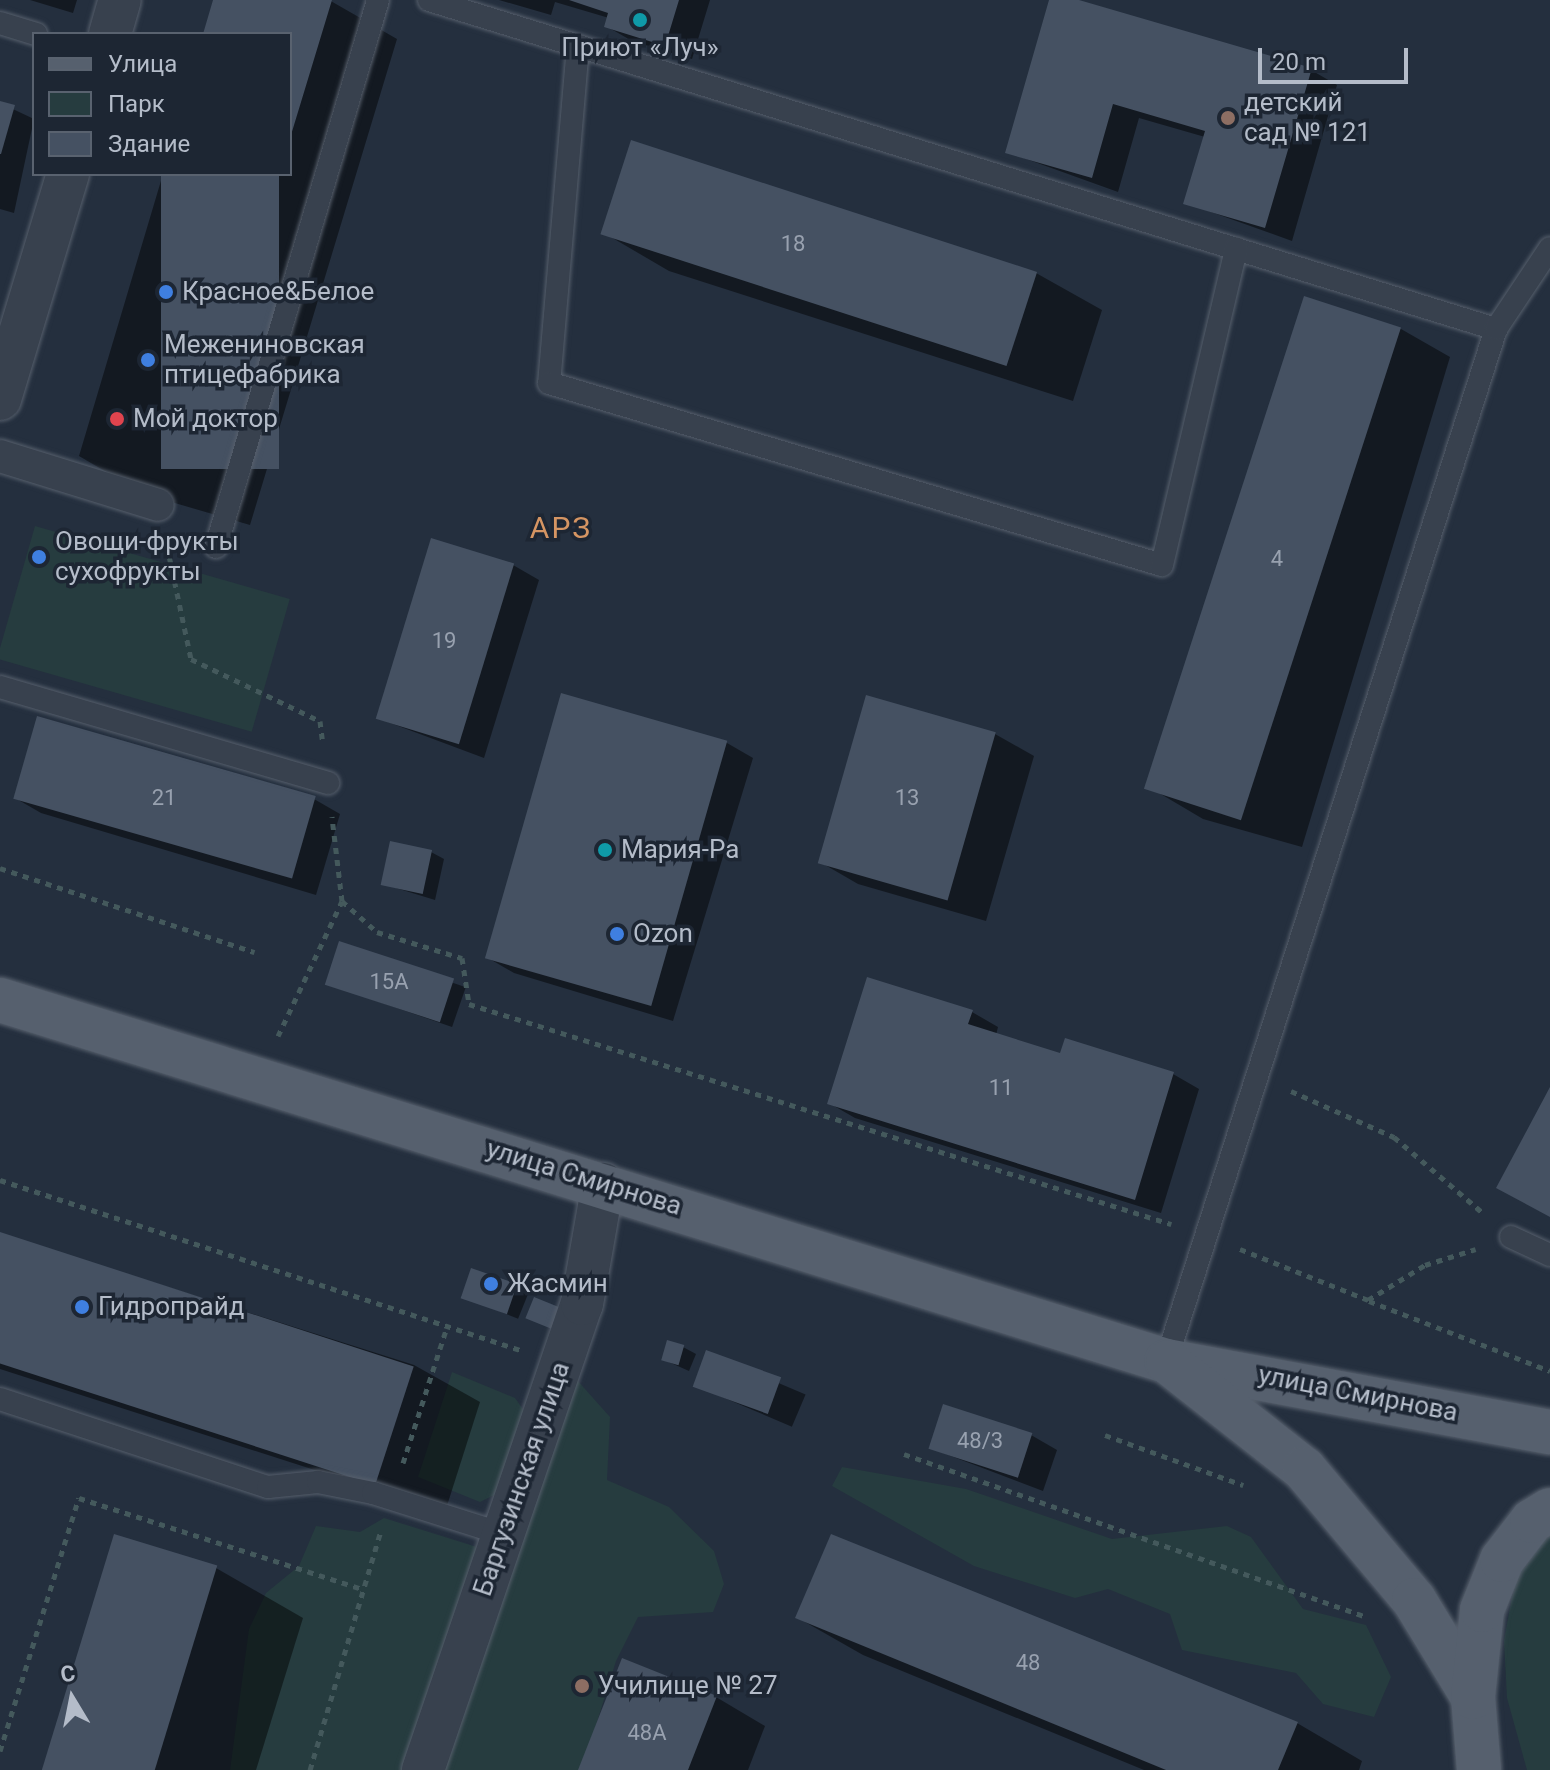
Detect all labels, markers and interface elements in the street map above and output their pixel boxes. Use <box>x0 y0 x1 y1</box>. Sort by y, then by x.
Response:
marker: Приют «Луч» <box>631 11 649 29</box>
legend <box>32 32 292 176</box>
place label: Приют «Луч» <box>561 32 719 64</box>
scale bar <box>1262 32 1412 82</box>
text: 20 m <box>1272 48 1326 76</box>
text: Улица <box>108 50 177 78</box>
place label: детский сад № 121 <box>1244 87 1371 148</box>
text: Парк <box>108 90 165 118</box>
marker: детский сад № 121 <box>1219 109 1237 127</box>
text: Здание <box>108 130 190 158</box>
house number: 18 <box>781 231 805 257</box>
place label: Красное&Белое <box>182 276 374 308</box>
marker: Красное&Белое <box>157 283 175 301</box>
place label: Межениновская птицефабрика <box>164 329 365 390</box>
marker: Межениновская птицефабрика <box>139 351 157 369</box>
place label: Мой доктор <box>133 403 278 435</box>
marker: Мой доктор <box>108 410 126 428</box>
district label: АРЗ <box>530 510 592 546</box>
place label: Овощи-фрукты сухофрукты <box>55 526 239 588</box>
house number: 4 <box>1271 546 1283 572</box>
marker: Овощи-фрукты сухофрукты <box>30 548 48 566</box>
house number: 19 <box>432 628 456 654</box>
house number: 21 <box>152 785 176 811</box>
house number: 13 <box>895 785 919 811</box>
place label: Мария-Ра <box>621 834 739 866</box>
marker: Мария-Ра <box>596 841 614 859</box>
place label: Ozon <box>633 918 693 950</box>
marker: Ozon <box>608 925 626 943</box>
house number: 15А <box>369 969 409 995</box>
house number: 11 <box>989 1075 1013 1101</box>
street label: улица Смирнова <box>483 1133 685 1223</box>
place label: Жасмин <box>507 1268 608 1300</box>
marker: Жасмин <box>482 1275 500 1293</box>
place label: Гидропрайд <box>98 1291 244 1323</box>
marker: Гидропрайд <box>73 1298 91 1316</box>
street label: Баргузинская улица <box>467 1358 577 1600</box>
street label: улица Смирнова <box>1256 1359 1460 1429</box>
house number: 48/3 <box>957 1428 1003 1454</box>
house number: 48 <box>1016 1650 1040 1676</box>
north arrow <box>32 1658 112 1738</box>
text: С <box>58 1660 77 1687</box>
place label: Училище № 27 <box>598 1670 778 1702</box>
marker: Училище № 27 <box>573 1677 591 1695</box>
house number: 48А <box>627 1720 667 1746</box>

